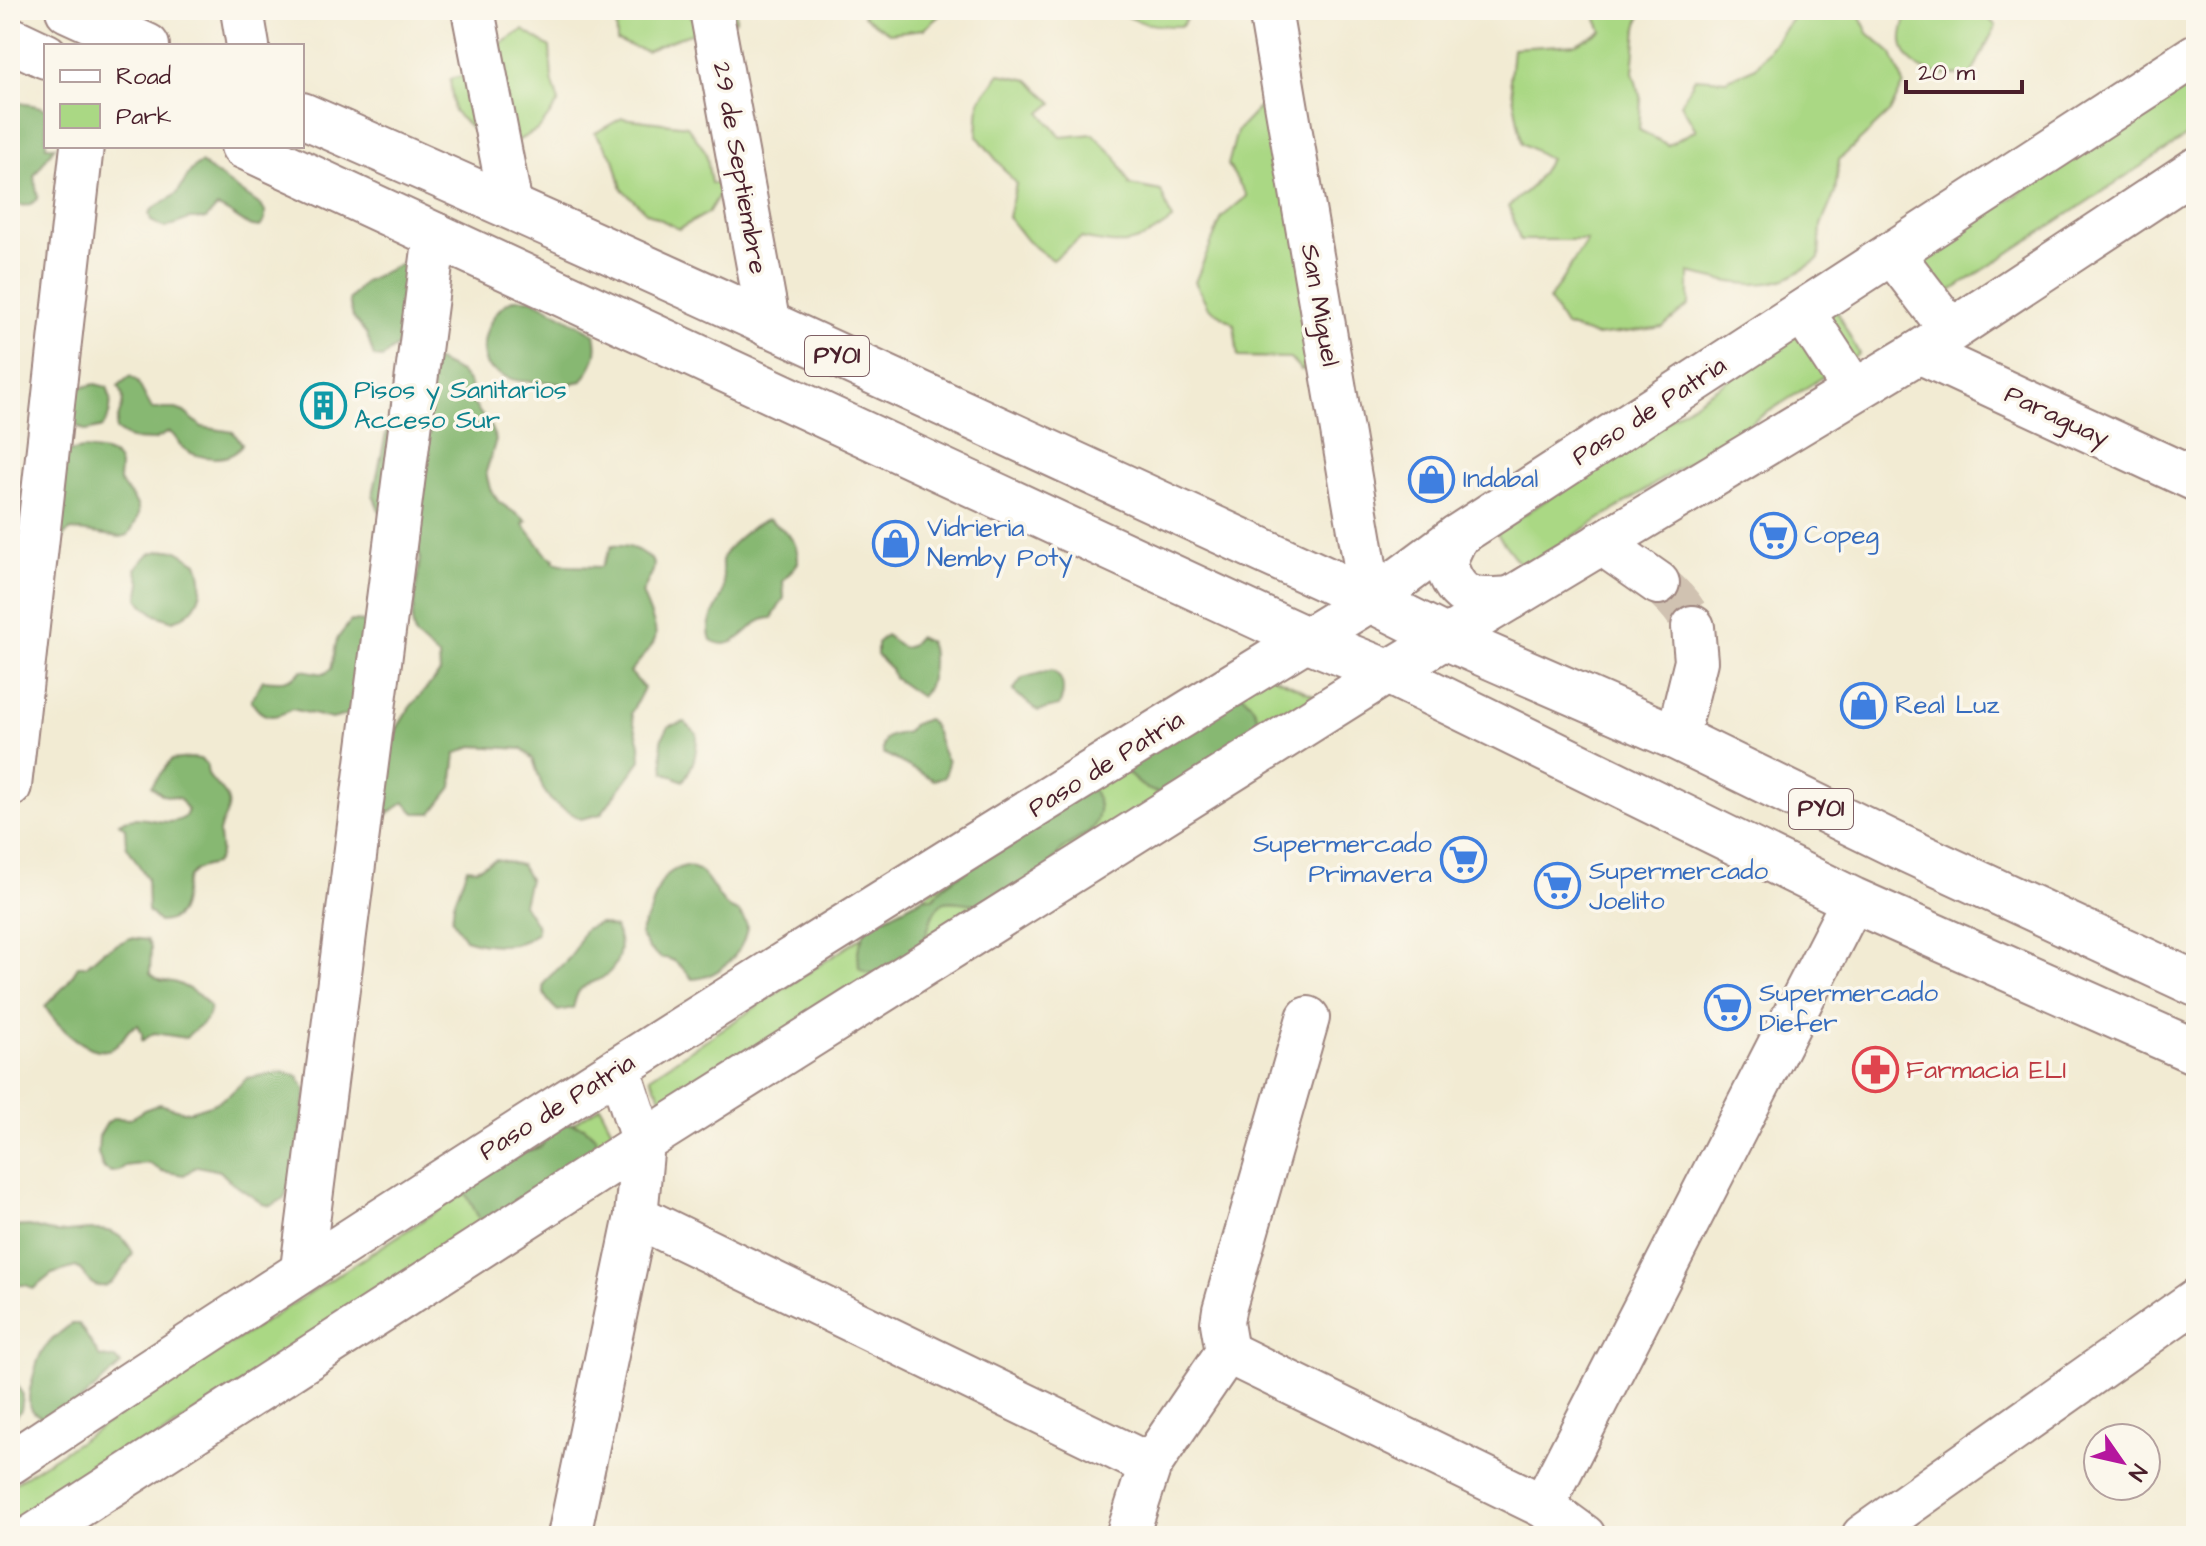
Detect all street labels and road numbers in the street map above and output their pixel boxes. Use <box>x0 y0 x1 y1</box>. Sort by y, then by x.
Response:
street label: 29 de Septiembre <box>704 59 776 277</box>
street label: San Miguel <box>1290 241 1348 369</box>
road number: PY01 <box>805 336 869 376</box>
street label: Paso de Patria <box>1565 348 1733 474</box>
street label: Paraguay <box>1998 376 2115 458</box>
street label: Paso de Patria <box>1021 702 1191 826</box>
road number: PY01 <box>1789 789 1853 829</box>
street label: Paso de Patria <box>472 1045 642 1169</box>

